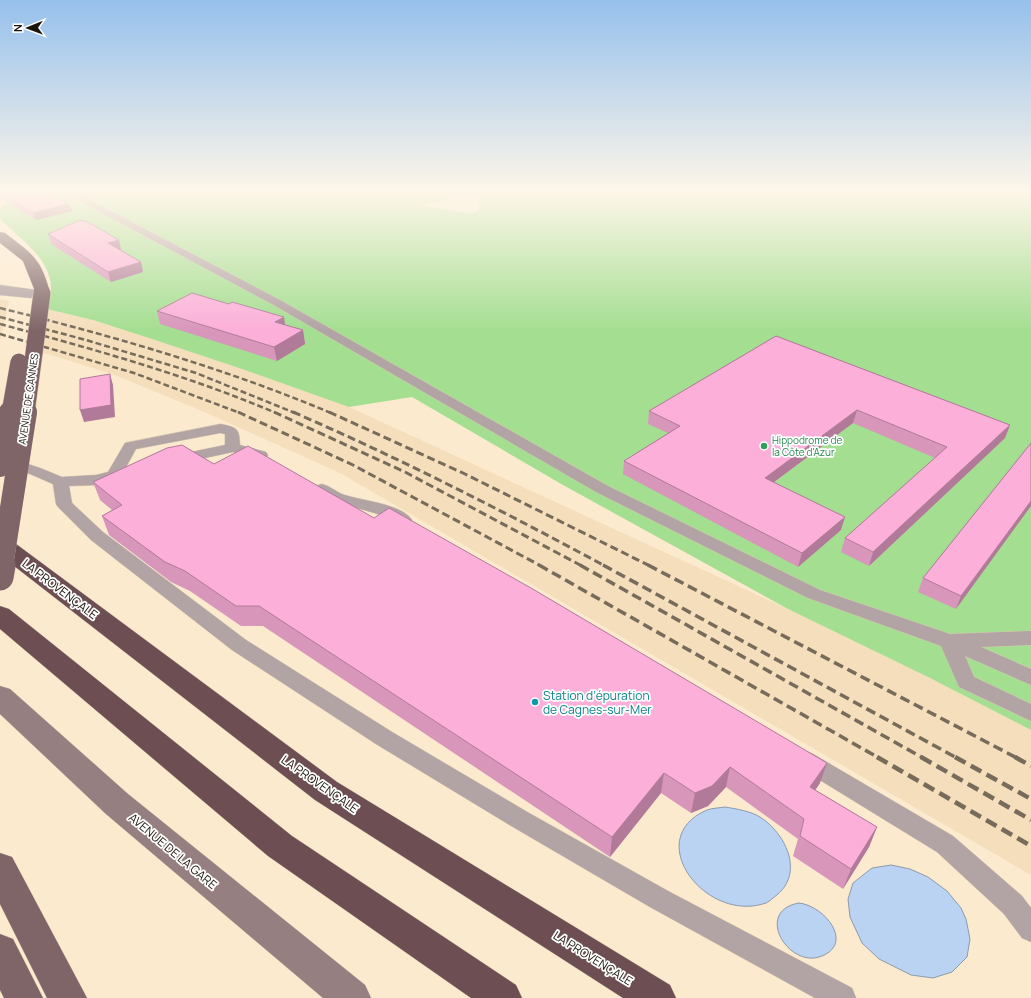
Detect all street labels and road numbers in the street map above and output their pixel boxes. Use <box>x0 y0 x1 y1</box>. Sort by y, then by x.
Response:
street label: AVENUE DE CANNES <box>15 353 41 445</box>
street label: LA PROVENÇALE <box>19 555 101 623</box>
street label: LA PROVENÇALE <box>278 751 362 817</box>
street label: AVENUE DE LA GARE <box>125 809 221 893</box>
street label: LA PROVENÇALE <box>550 927 636 989</box>

